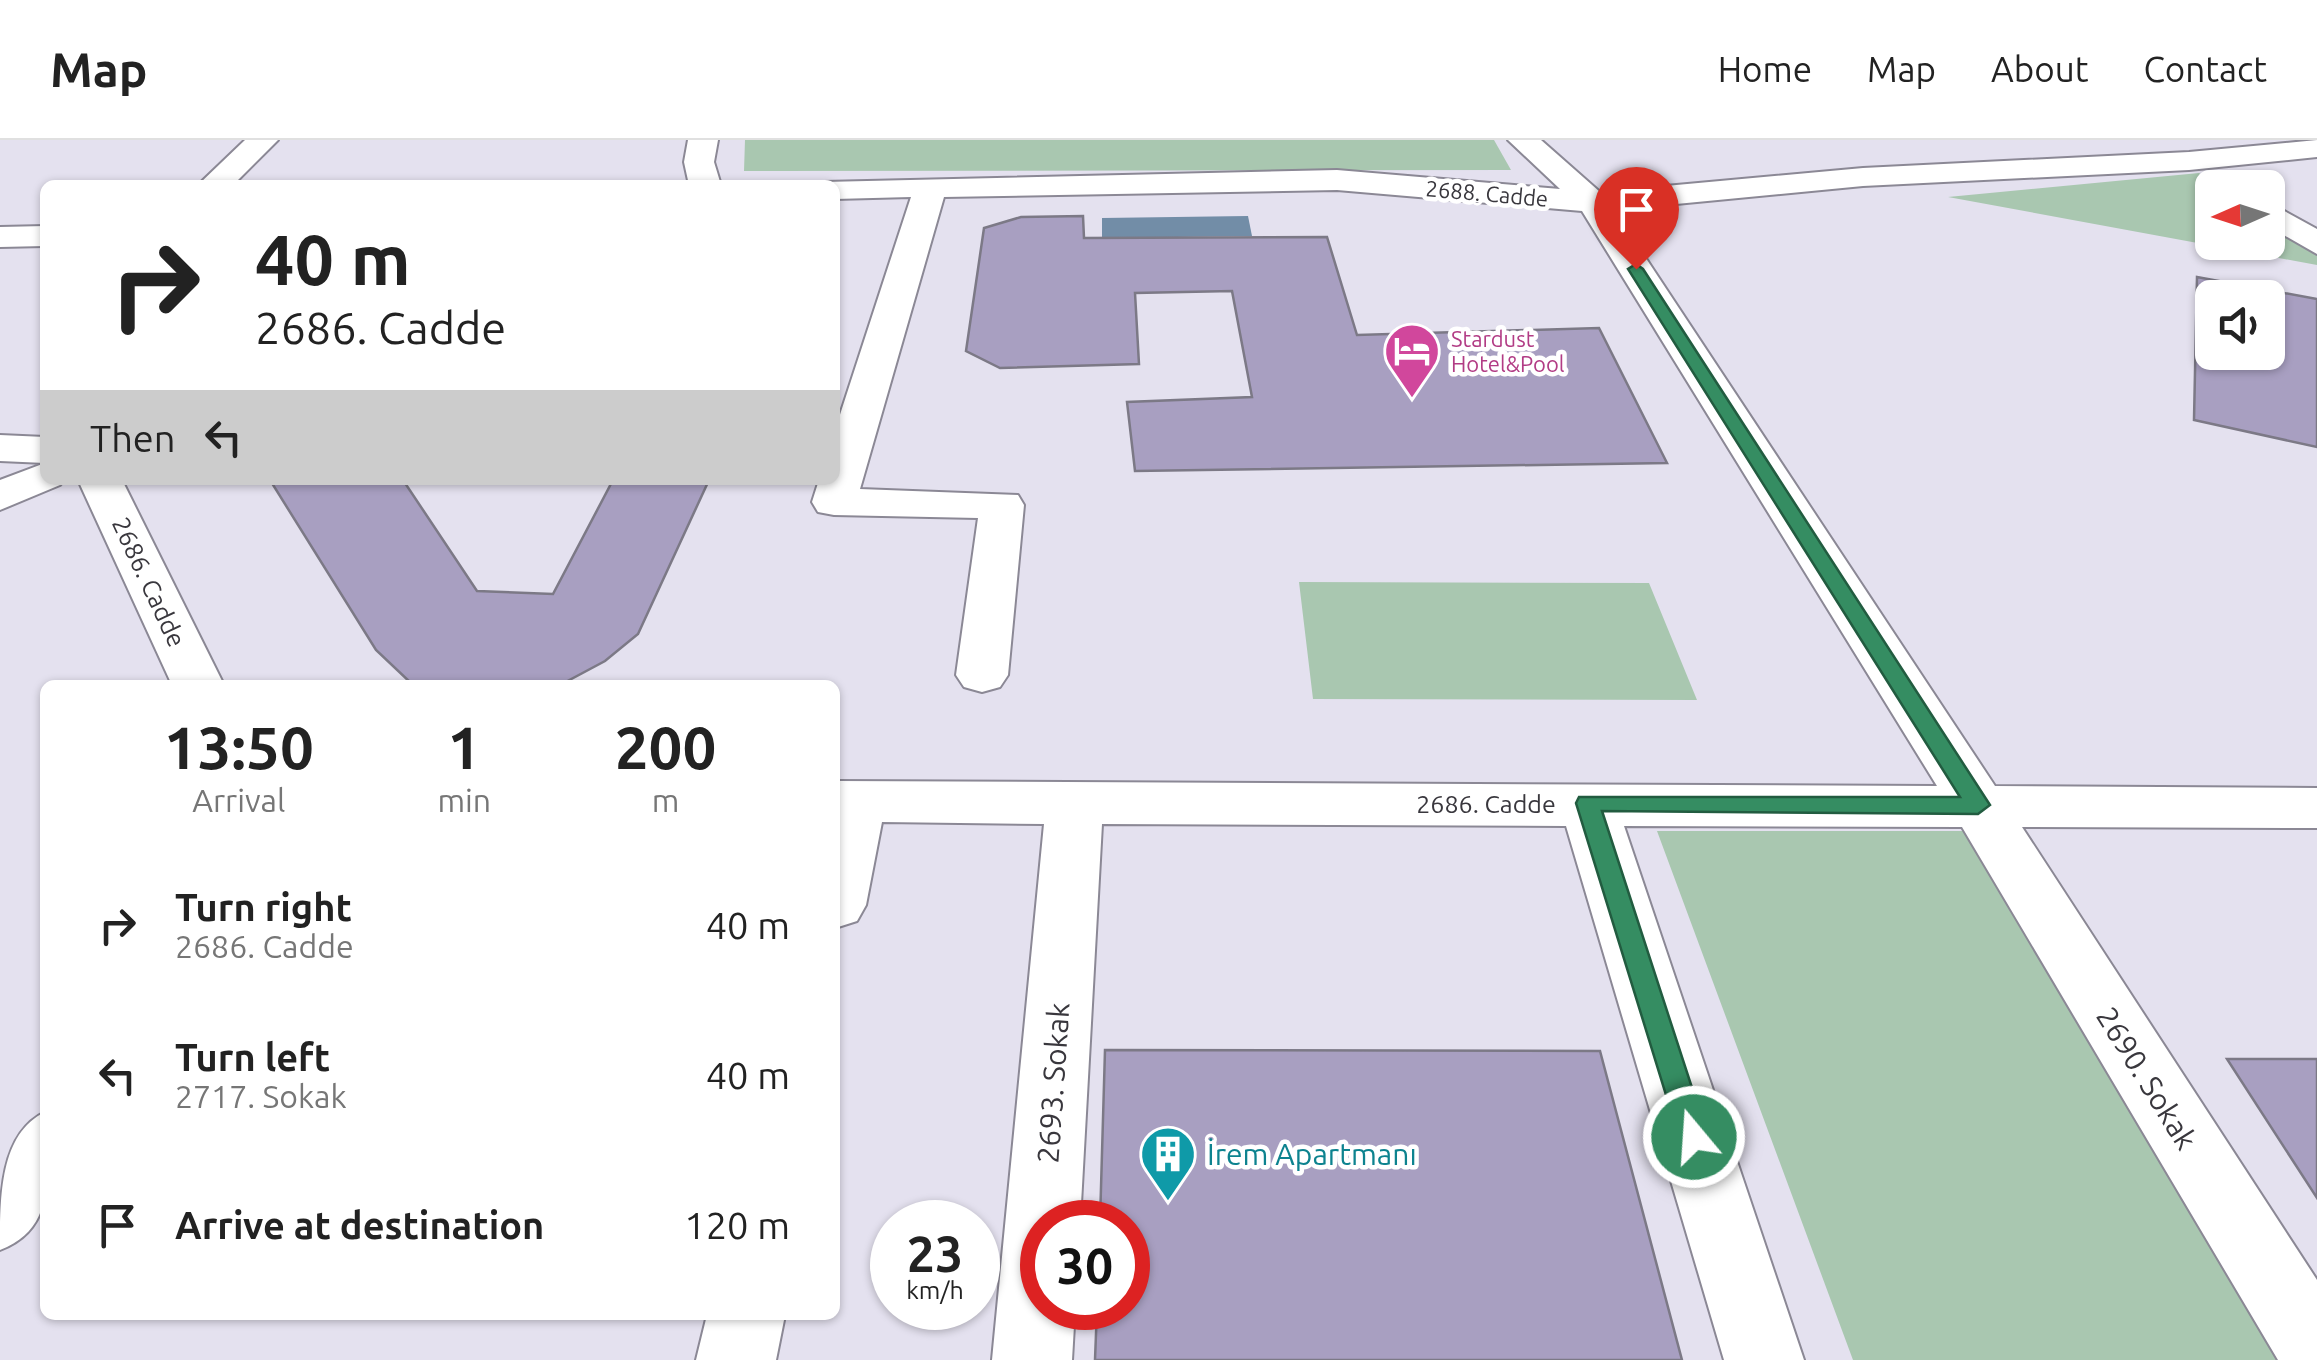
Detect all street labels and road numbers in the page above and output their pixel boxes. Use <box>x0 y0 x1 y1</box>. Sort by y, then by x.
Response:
street label: 2688. Cadde <box>1425 175 1549 211</box>
street label: 2686. Cadde <box>107 513 191 651</box>
street label: 2686. Cadde <box>1416 790 1556 818</box>
street label: 2690. Sokak <box>2090 1001 2204 1155</box>
street label: 2693. Sokak <box>1030 1002 1076 1164</box>

